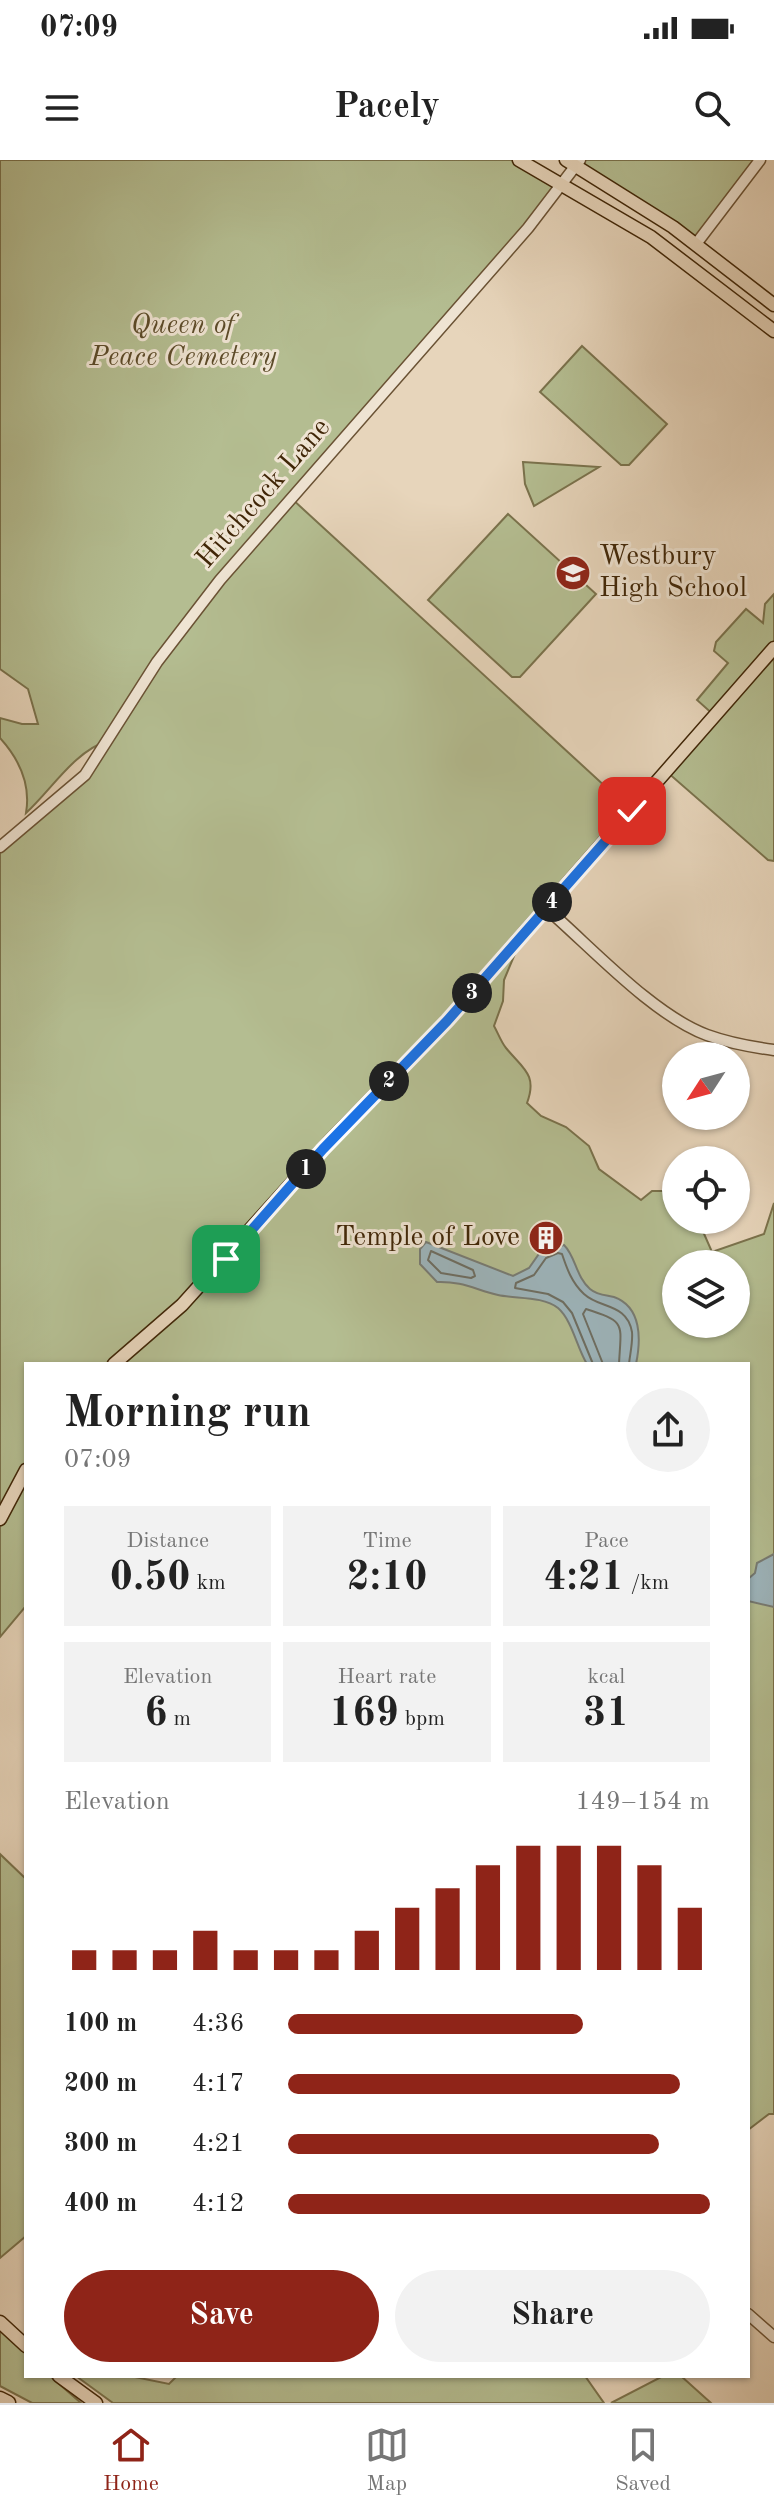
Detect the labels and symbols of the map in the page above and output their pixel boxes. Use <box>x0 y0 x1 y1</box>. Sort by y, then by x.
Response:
park label: Queen of Peace Cemetery <box>88 312 277 372</box>
street label: Hitchcock Lane <box>192 414 336 574</box>
place label: Westbury High School <box>599 543 747 603</box>
school or university icon: Westbury High School <box>554 554 592 592</box>
pin <box>598 777 666 845</box>
pin: 4 <box>532 882 572 922</box>
pin: 3 <box>452 973 492 1013</box>
north arrow <box>662 1042 750 1130</box>
pin: 2 <box>369 1061 409 1101</box>
pin: 1 <box>286 1149 326 1189</box>
building icon: Temple of Love <box>527 1219 565 1257</box>
place label: Temple of Love <box>335 1224 520 1252</box>
pin <box>192 1225 260 1293</box>

